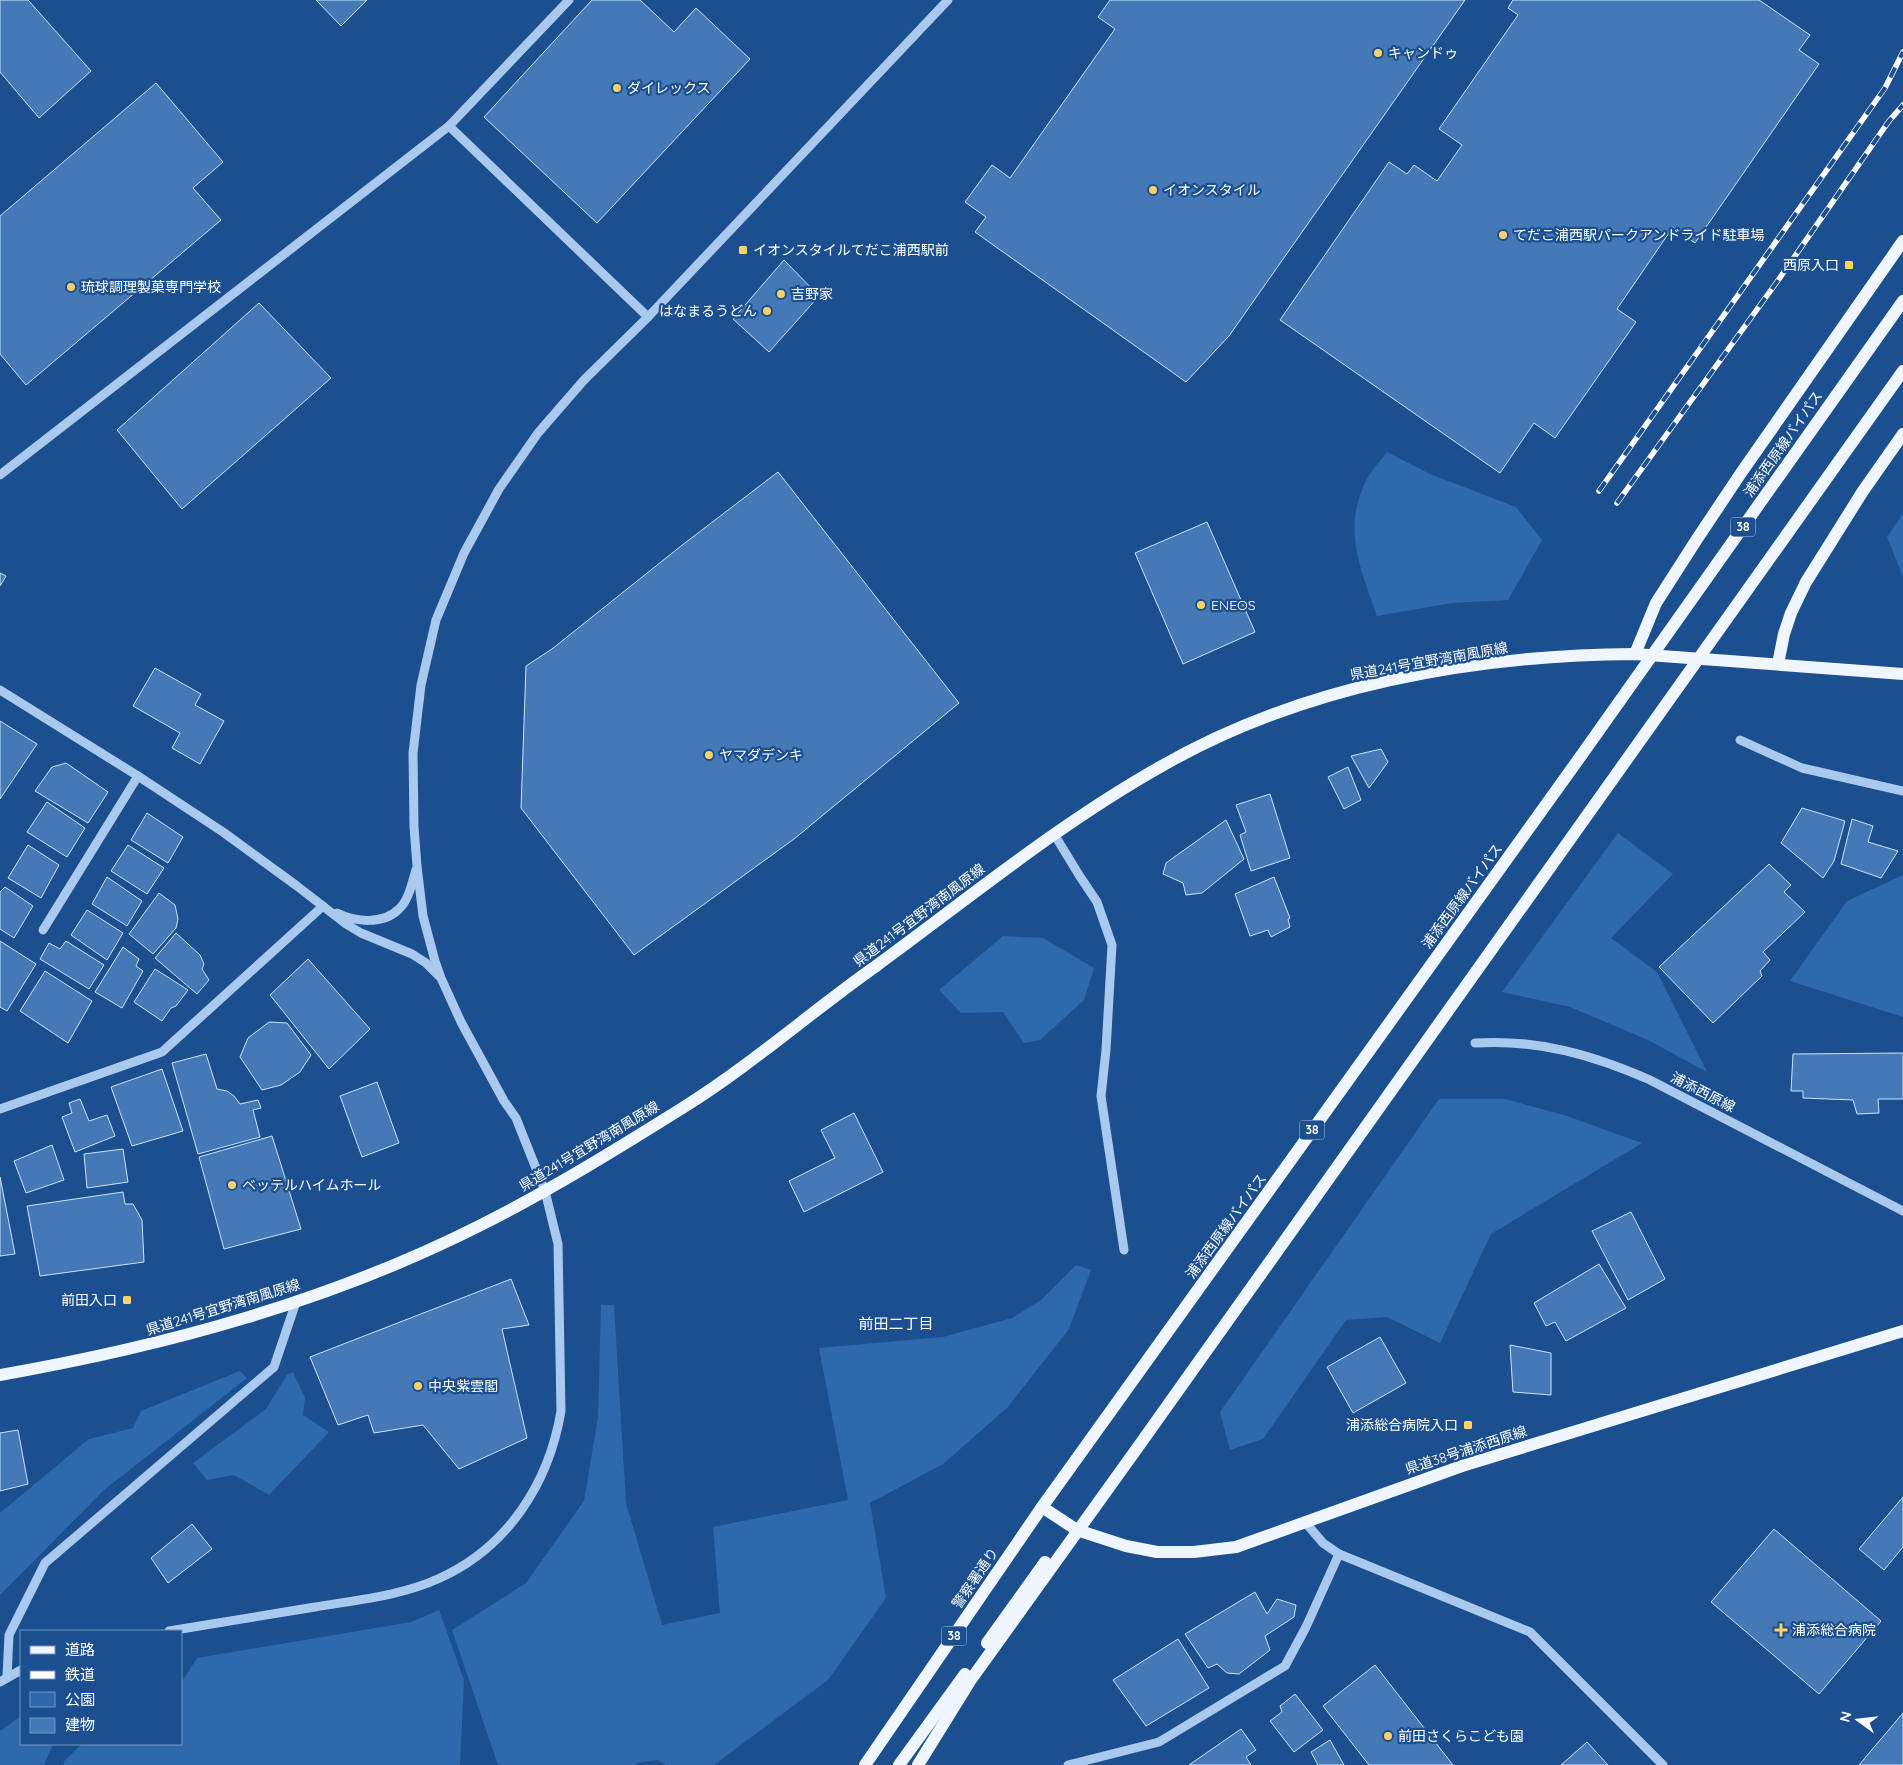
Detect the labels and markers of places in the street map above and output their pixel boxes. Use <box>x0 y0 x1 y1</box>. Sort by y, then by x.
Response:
place label: キャンドゥ <box>1388 44 1458 62</box>
marker: キャンドゥ <box>1372 47 1384 59</box>
place label: ダイレックス <box>627 79 711 97</box>
marker: ダイレックス <box>611 82 623 94</box>
place label: イオンスタイル <box>1163 181 1261 199</box>
marker: イオンスタイル <box>1147 184 1159 196</box>
place label: てだこ浦西駅パークアンドライド駐車場 <box>1513 226 1764 244</box>
marker: てだこ浦西駅パークアンドライド駐車場 <box>1497 229 1509 241</box>
place label: イオンスタイルてだこ浦西駅前 <box>753 241 949 259</box>
marker: イオンスタイルてだこ浦西駅前 <box>737 244 749 256</box>
place label: 西原入口 <box>1783 256 1839 274</box>
marker: 西原入口 <box>1843 259 1855 271</box>
place label: 琉球調理製菓専門学校 <box>81 278 221 296</box>
marker: 琉球調理製菓専門学校 <box>65 281 77 293</box>
place label: 吉野家 <box>791 285 833 303</box>
marker: 吉野家 <box>775 288 787 300</box>
place label: はなまるうどん <box>659 302 757 320</box>
marker: はなまるうどん <box>761 305 773 317</box>
place label: ENEOS <box>1211 596 1256 614</box>
marker: ENEOS <box>1195 599 1207 611</box>
place label: ヤマダデンキ <box>719 746 803 764</box>
marker: ヤマダデンキ <box>703 749 715 761</box>
place label: ベッテルハイムホール <box>242 1176 381 1194</box>
marker: ベッテルハイムホール <box>226 1179 238 1191</box>
place label: 前田入口 <box>61 1291 117 1309</box>
marker: 前田入口 <box>121 1294 133 1306</box>
place label: 中央紫雲閣 <box>428 1377 498 1395</box>
marker: 中央紫雲閣 <box>412 1380 424 1392</box>
place label: 浦添総合病院入口 <box>1346 1416 1458 1434</box>
marker: 浦添総合病院入口 <box>1462 1419 1474 1431</box>
place label: 浦添総合病院 <box>1792 1621 1876 1639</box>
marker: 浦添総合病院 <box>1774 1623 1788 1637</box>
place label: 前田さくらこども園 <box>1398 1727 1524 1745</box>
marker: 前田さくらこども園 <box>1382 1730 1394 1742</box>

